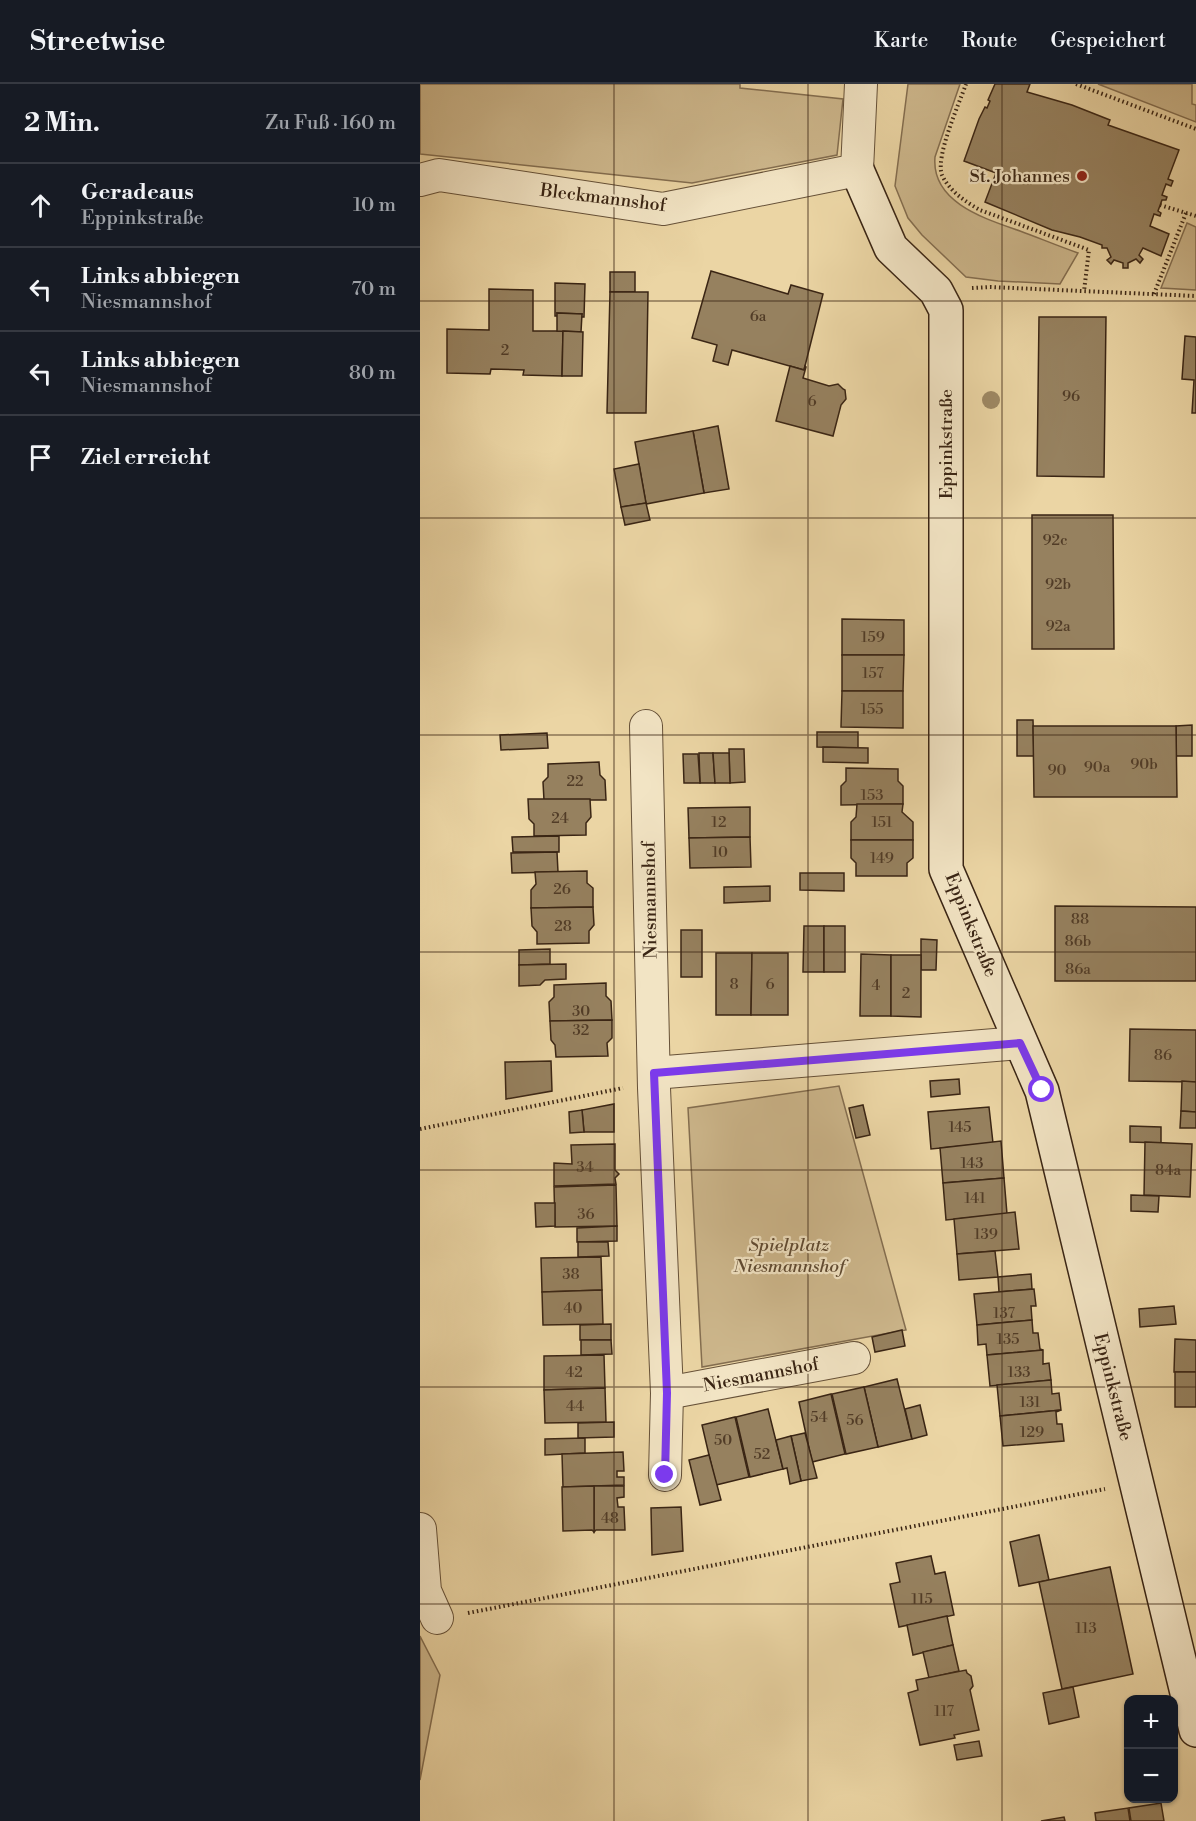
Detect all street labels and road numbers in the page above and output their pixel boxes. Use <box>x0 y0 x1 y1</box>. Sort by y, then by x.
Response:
street label: Bleckmannshof <box>538 179 669 217</box>
street label: Eppinkstraße <box>935 389 958 499</box>
street label: Niesmannshof <box>637 840 663 959</box>
street label: Eppinkstraße <box>940 869 1002 981</box>
street label: Eppinkstraße <box>1088 1331 1138 1443</box>
street label: Niesmannshof <box>701 1352 822 1398</box>

